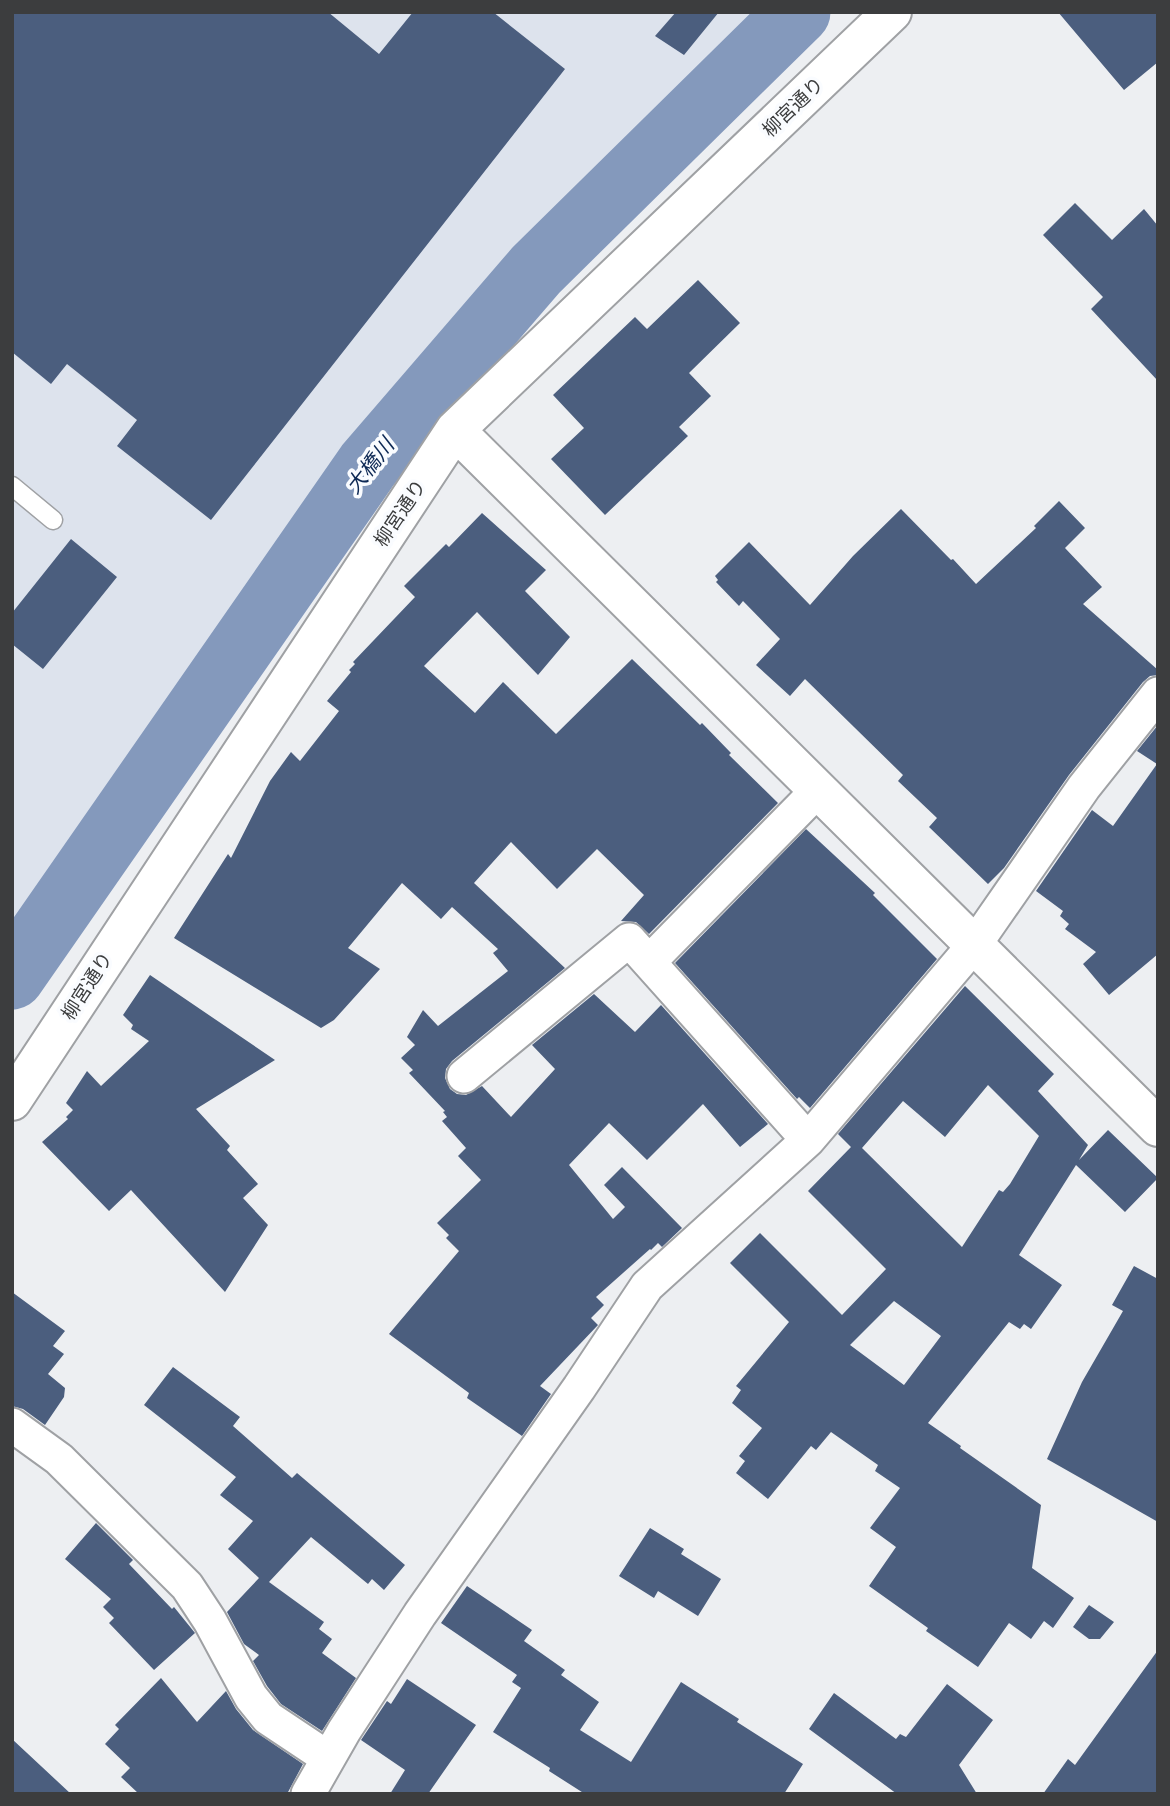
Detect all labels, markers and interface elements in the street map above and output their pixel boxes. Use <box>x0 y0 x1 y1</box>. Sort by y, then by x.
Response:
street label: 柳宮通り <box>758 72 828 142</box>
water label: 大橋川 <box>341 432 400 498</box>
street label: 柳宮通り <box>369 475 431 551</box>
street label: 柳宮通り <box>57 948 117 1024</box>

